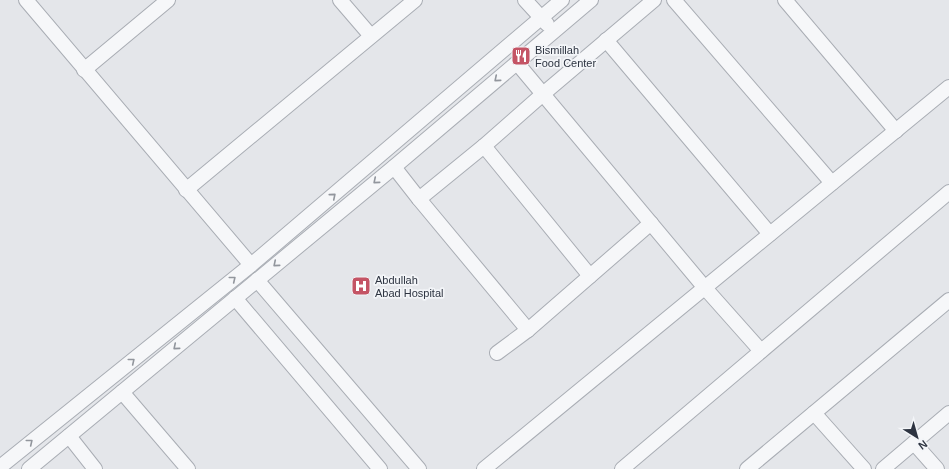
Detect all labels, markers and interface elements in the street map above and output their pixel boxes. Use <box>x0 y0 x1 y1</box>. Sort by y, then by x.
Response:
place label: Bismillah Food Center <box>535 44 596 69</box>
restaurant icon: Bismillah Food Center <box>510 45 532 67</box>
one-way arrow <box>494 75 502 82</box>
one-way arrow <box>374 177 381 184</box>
one-way arrow <box>328 193 335 200</box>
one-way arrow <box>274 260 281 267</box>
place label: Abdullah Abad Hospital <box>375 274 444 299</box>
hospital icon: Abdullah Abad Hospital <box>350 275 372 297</box>
one-way arrow <box>229 277 236 284</box>
one-way arrow <box>174 343 181 350</box>
one-way arrow <box>127 358 134 365</box>
north arrow <box>897 417 937 457</box>
text: N <box>916 438 930 452</box>
one-way arrow <box>26 440 33 447</box>

